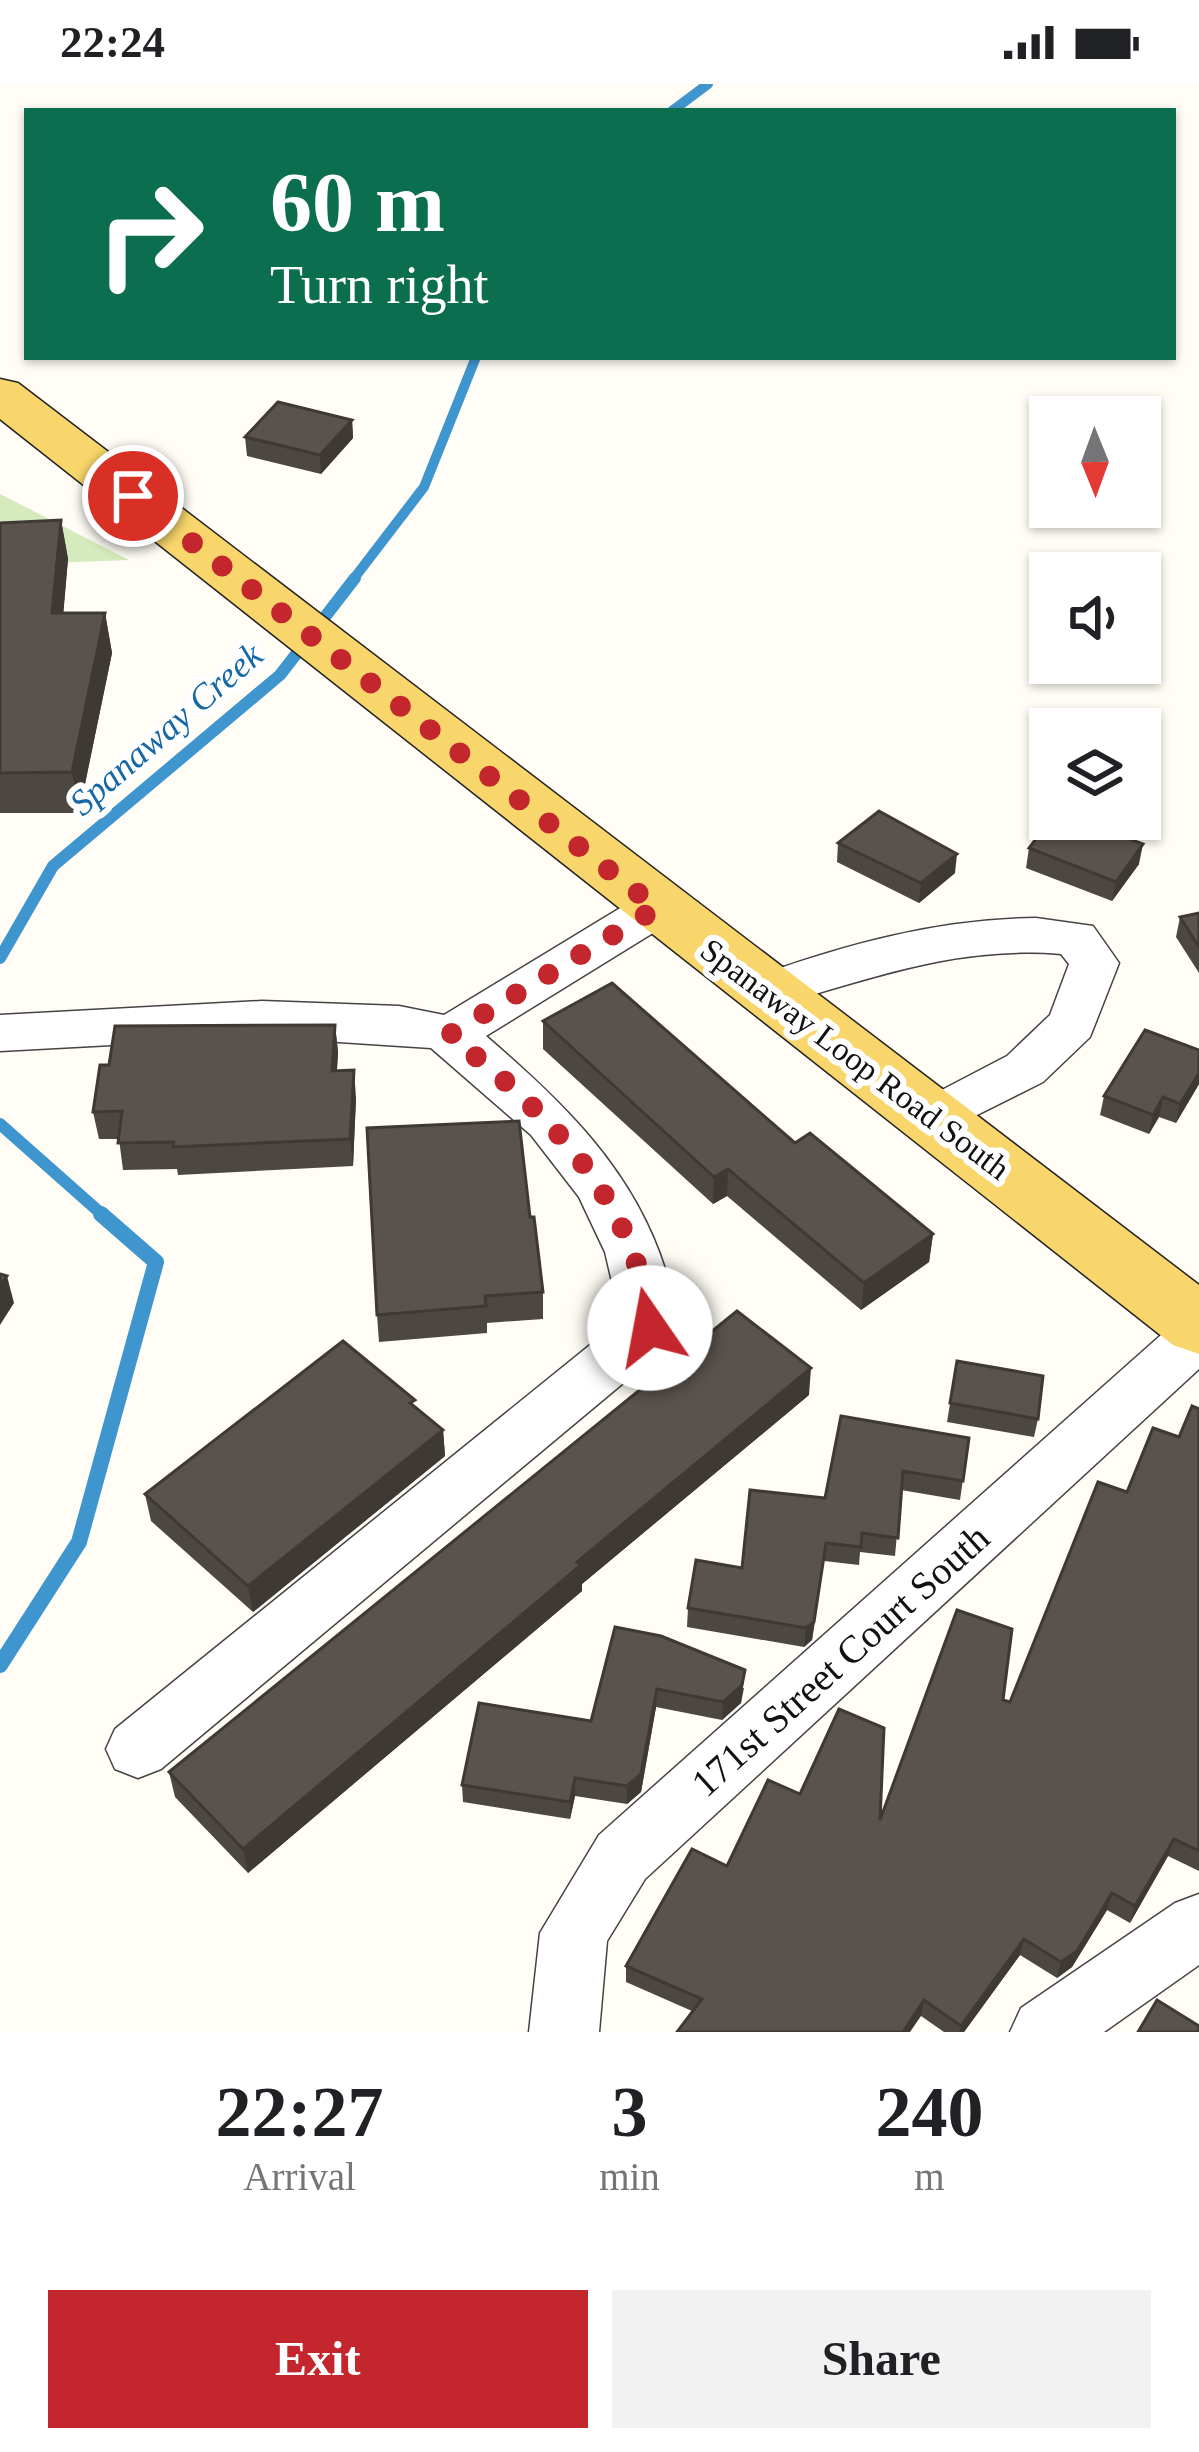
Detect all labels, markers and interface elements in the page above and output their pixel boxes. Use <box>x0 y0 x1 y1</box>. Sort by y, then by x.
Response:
text: 22:24 <box>60 17 165 67</box>
icon: right <box>72 156 228 312</box>
text: 60 m <box>270 156 445 249</box>
text: Turn right <box>270 255 489 315</box>
north arrow <box>1029 396 1161 528</box>
map controls <box>1029 396 1161 840</box>
pin <box>82 445 184 547</box>
icon: arrive <box>100 463 166 529</box>
button: sound <box>1029 552 1161 684</box>
water label: Spanaway Creek <box>62 634 271 823</box>
button: layers <box>1029 708 1161 840</box>
street label: Spanaway Loop Road South <box>694 931 1017 1187</box>
position arrow <box>587 1265 713 1391</box>
street label: 171st Street Court South <box>683 1515 997 1805</box>
text: 22:27 <box>216 2072 384 2152</box>
text: 3 <box>611 2072 647 2152</box>
text: 240 <box>875 2072 983 2152</box>
text: Arrival <box>243 2155 356 2198</box>
text: min <box>599 2155 660 2198</box>
text: m <box>914 2155 945 2198</box>
button: Exit <box>48 2290 588 2428</box>
button: Share <box>612 2290 1151 2428</box>

